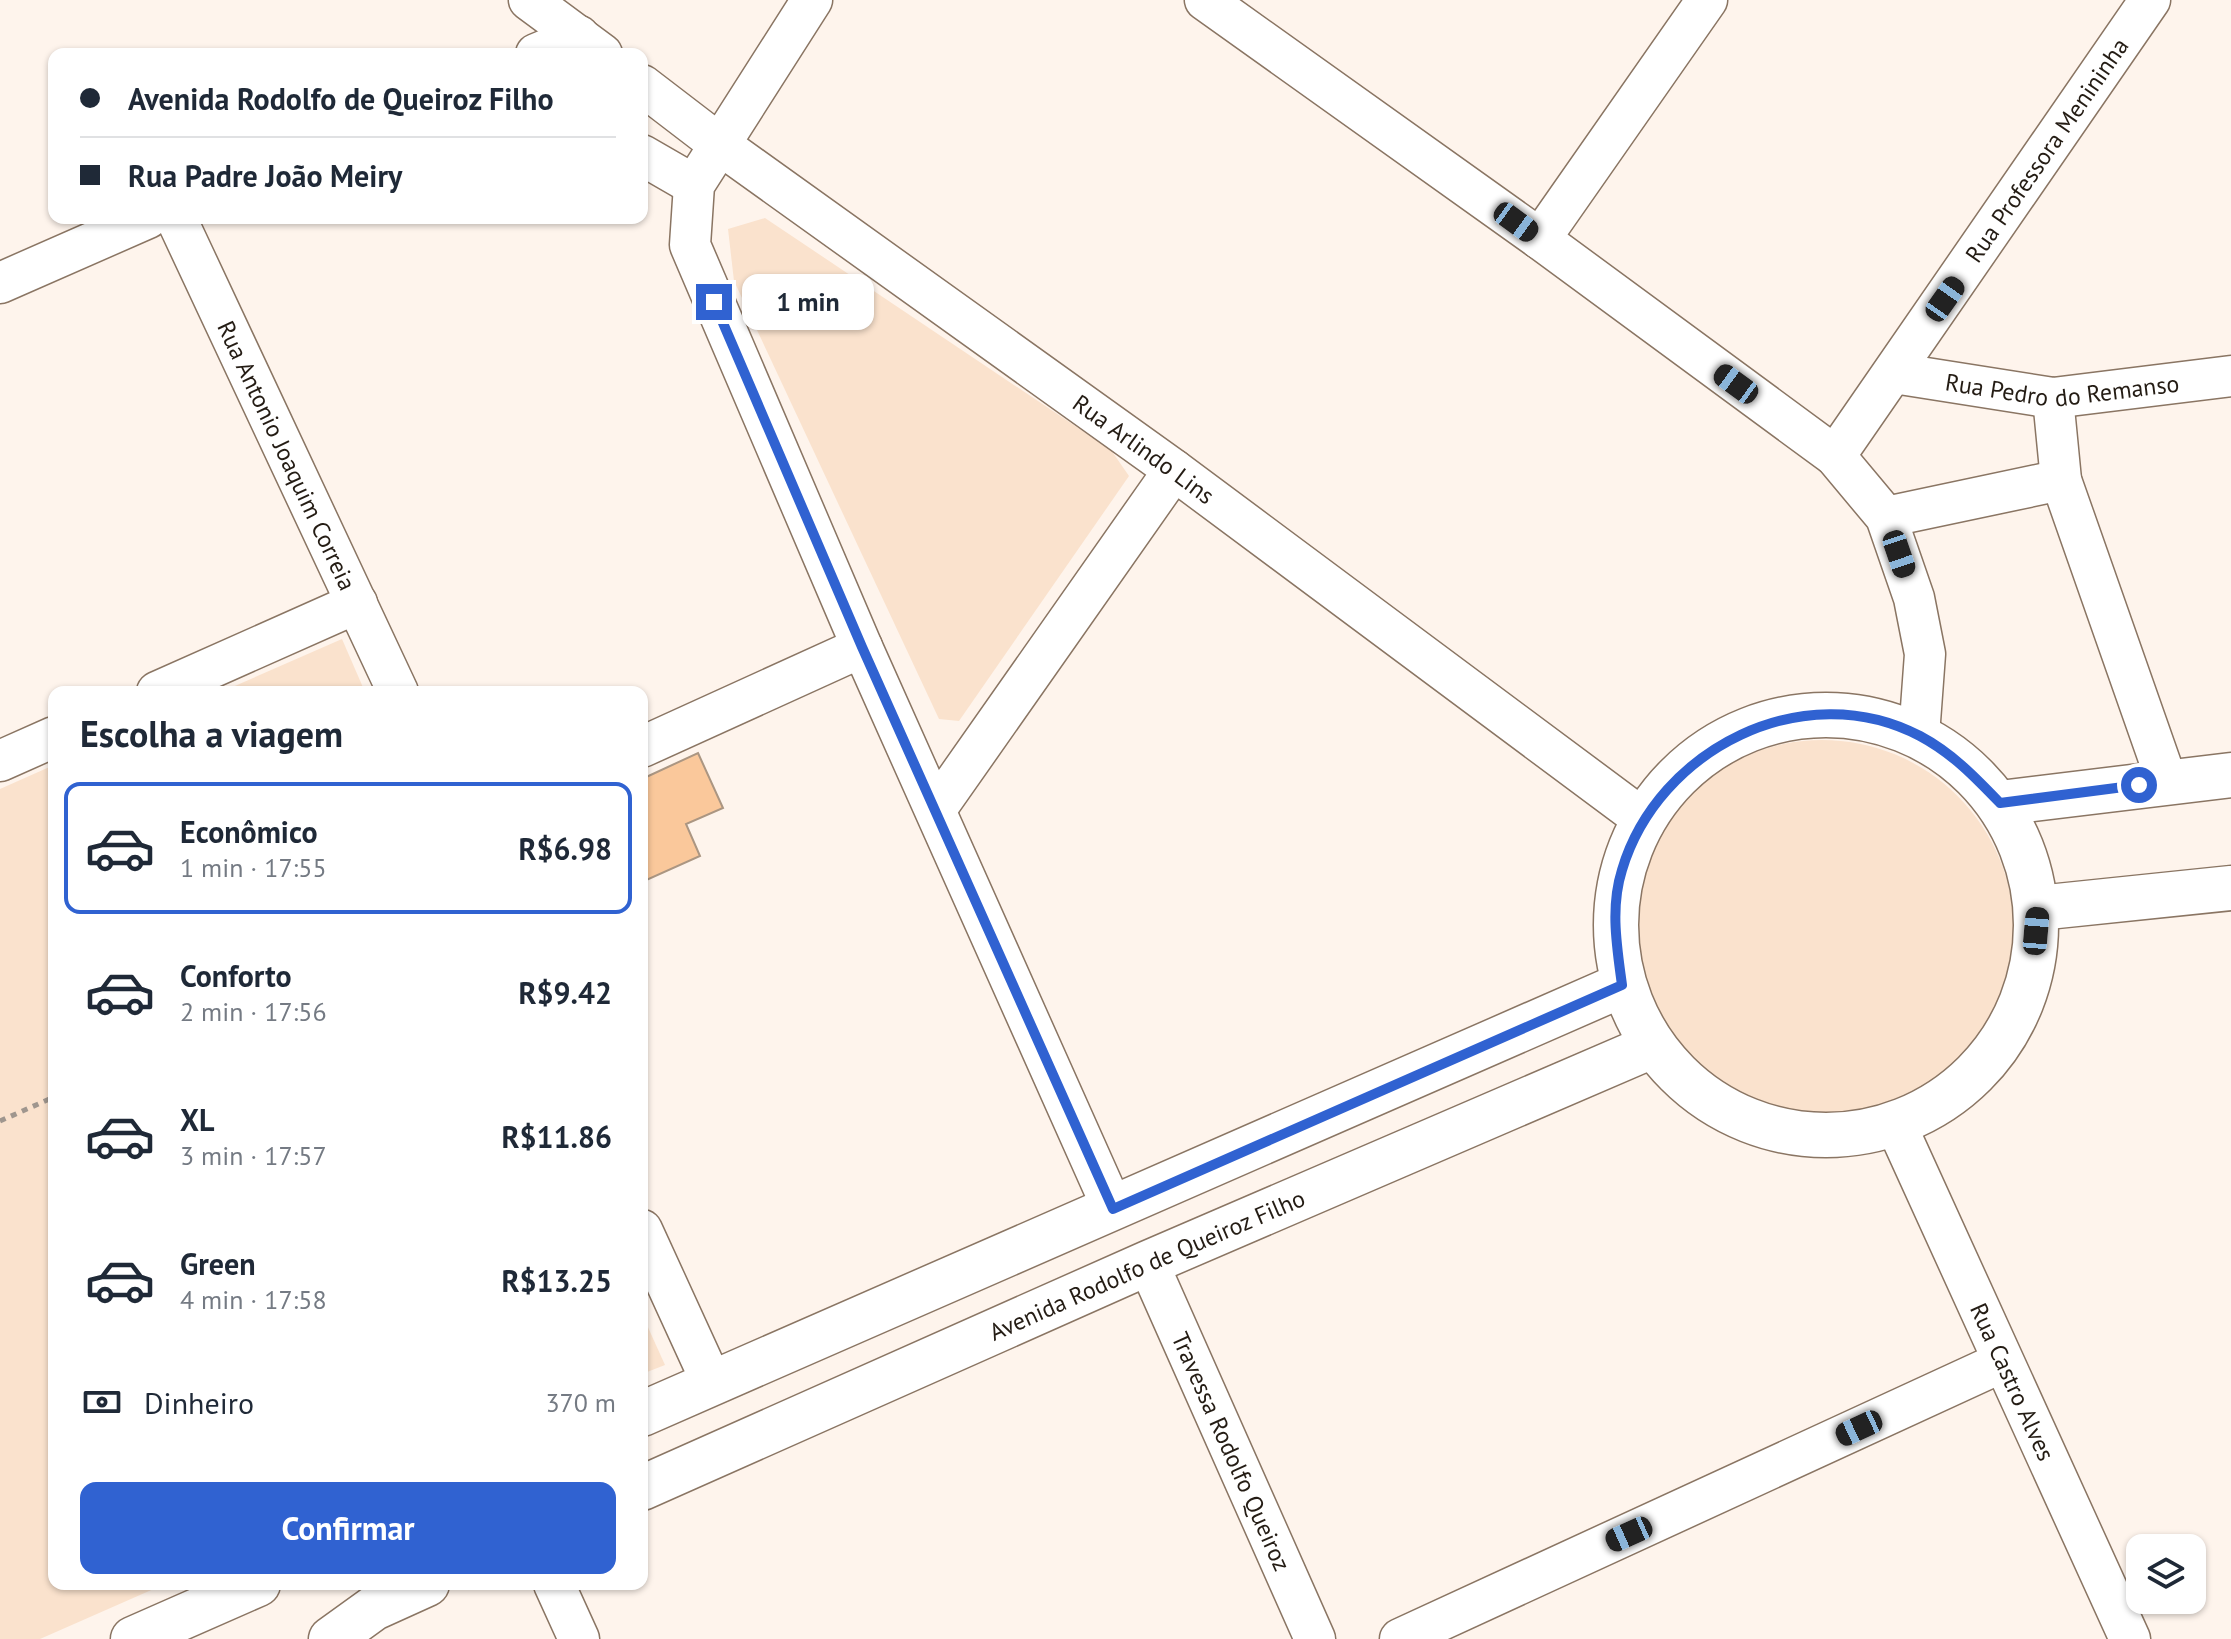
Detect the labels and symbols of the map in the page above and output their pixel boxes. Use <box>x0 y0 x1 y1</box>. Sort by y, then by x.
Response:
street label: Rua Professora Menininha <box>1958 32 2135 268</box>
car <box>1490 198 1542 246</box>
car <box>1921 272 1969 326</box>
callout: 1 min <box>742 274 874 330</box>
route end <box>696 284 732 320</box>
street label: Rua Antonio Joaquim Correia <box>211 316 363 595</box>
car <box>1710 360 1762 408</box>
street label: Rua Pedro do Remanso <box>1943 366 2181 414</box>
street label: Rua Arlindo Lins <box>1067 387 1221 511</box>
car <box>1880 527 1918 581</box>
route start <box>2121 767 2157 803</box>
car <box>2022 906 2050 956</box>
street label: Avenida Rodolfo de Queiroz Filho <box>984 1182 1309 1347</box>
street label: Rua Castro Alves <box>1963 1298 2062 1466</box>
street label: Travessa Rodolfo Queiroz <box>1165 1327 1298 1575</box>
car <box>1832 1407 1886 1449</box>
car <box>1602 1513 1656 1555</box>

